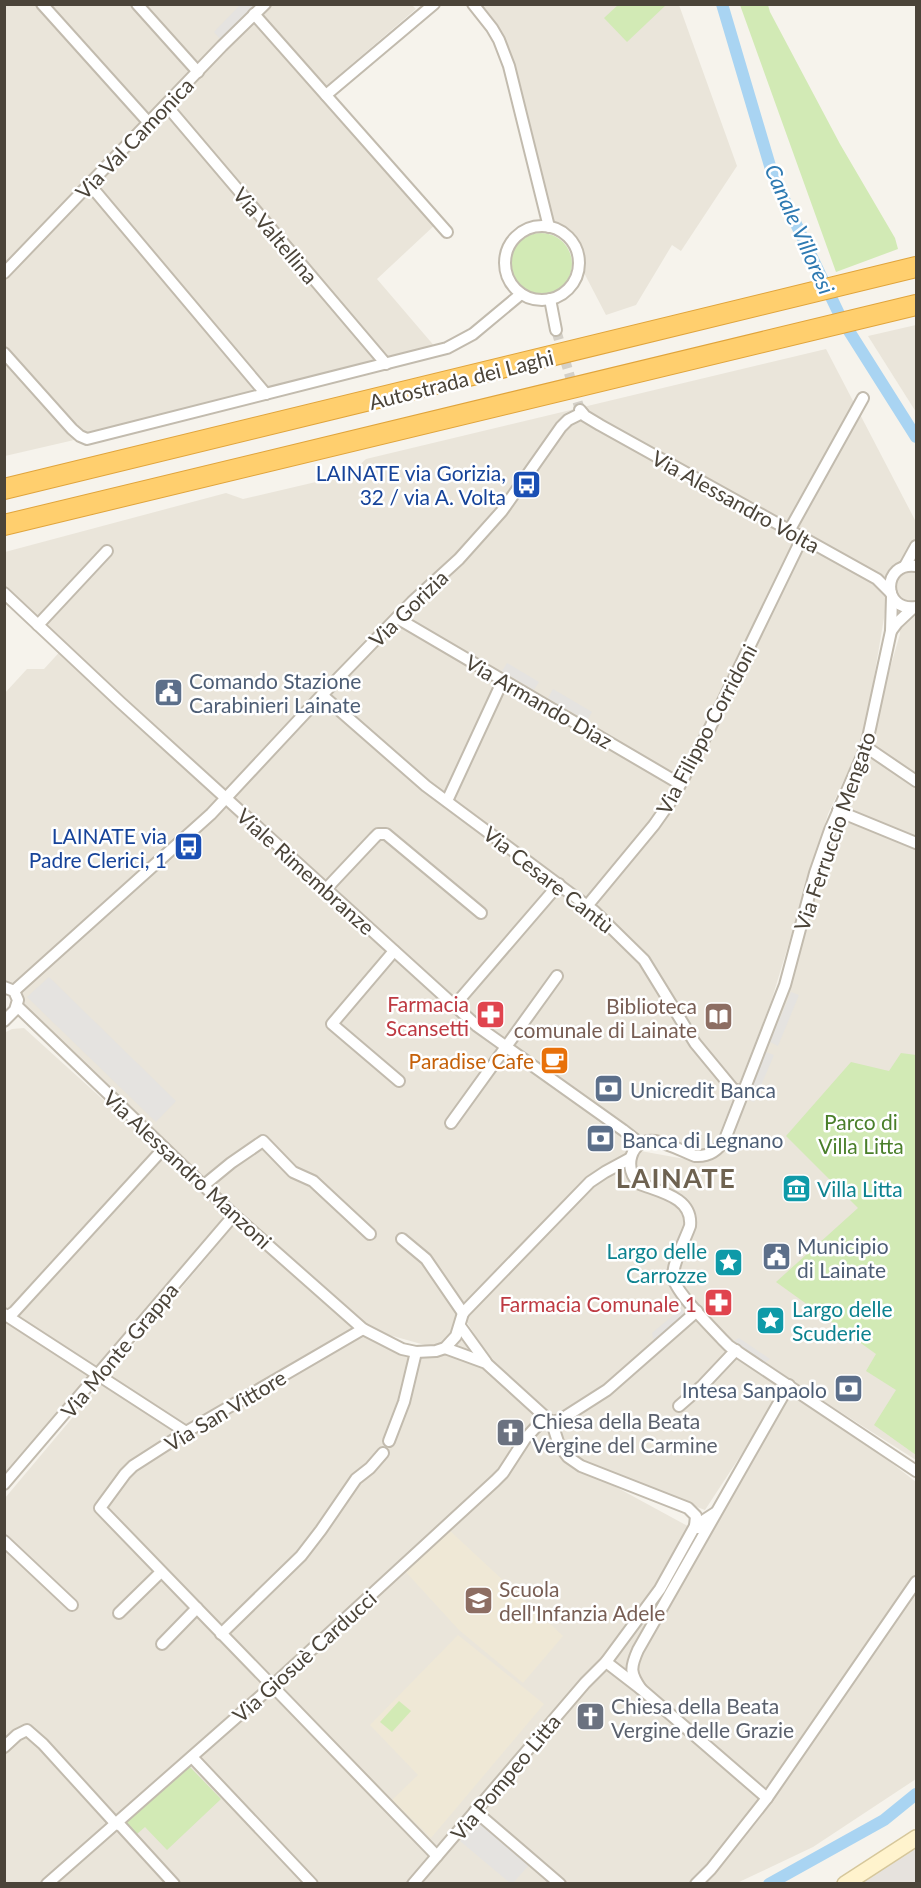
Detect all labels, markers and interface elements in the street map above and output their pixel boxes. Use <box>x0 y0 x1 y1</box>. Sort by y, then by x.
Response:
street label: Via Val Camonica <box>70 72 198 204</box>
water label: Canale Villoresi <box>759 160 841 298</box>
street label: Via Valtellina <box>228 182 324 288</box>
street label: Autostrada dei Laghi <box>366 344 556 414</box>
street label: Via Alessandro Volta <box>648 445 824 557</box>
place label: LAINATE via Gorizia, 32 / via A. Volta <box>316 460 506 509</box>
bus stop icon: LAINATE via Gorizia, 32 / via A. Volta <box>511 468 543 500</box>
street label: Via Gorizia <box>363 564 453 652</box>
street label: Via Filippo Corridoni <box>651 640 761 818</box>
street label: Via Armando Diaz <box>461 649 617 753</box>
place label: Comando Stazione Carabinieri Lainate <box>189 668 361 717</box>
public building icon: Comando Stazione Carabinieri Lainate <box>152 676 184 708</box>
street label: Via Ferruccio Mengato <box>788 728 880 934</box>
street label: Viale Rimembranze <box>232 803 380 939</box>
street label: Via Cesare Cantù <box>479 820 619 938</box>
place label: LAINATE via Padre Clerici, 1 <box>29 823 167 872</box>
bus stop icon: LAINATE via Padre Clerici, 1 <box>172 831 204 863</box>
place label: Farmacia Scansetti <box>386 991 469 1040</box>
place label: Biblioteca comunale di Lainate <box>514 993 697 1042</box>
pharmacy icon: Farmacia Scansetti <box>474 999 506 1031</box>
library icon: Biblioteca comunale di Lainate <box>702 1001 734 1033</box>
cafe icon: Paradise Cafe <box>539 1044 571 1076</box>
place label: Paradise Cafe <box>409 1048 534 1073</box>
bank icon: Unicredit Banca <box>593 1073 625 1105</box>
place label: Unicredit Banca <box>630 1077 776 1102</box>
street label: Via Alessandro Manzoni <box>99 1085 277 1253</box>
park label: Parco di Villa Litta <box>818 1109 904 1158</box>
bank icon: Banca di Legnano <box>585 1123 617 1155</box>
place label: Banca di Legnano <box>622 1127 783 1152</box>
district label: LAINATE <box>616 1161 736 1194</box>
museum icon: Villa Litta <box>780 1172 812 1204</box>
place label: Villa Litta <box>817 1176 903 1201</box>
place label: Municipio di Lainate <box>797 1233 889 1282</box>
place label: Largo delle Carrozze <box>606 1238 707 1287</box>
public building icon: Municipio di Lainate <box>760 1241 792 1273</box>
place icon: Largo delle Carrozze <box>712 1246 744 1278</box>
street label: Via Monte Grappa <box>55 1277 183 1423</box>
pharmacy icon: Farmacia Comunale 1 <box>702 1287 734 1319</box>
place label: Farmacia Comunale 1 <box>499 1291 697 1316</box>
place label: Largo delle Scuderie <box>792 1296 893 1345</box>
place icon: Largo delle Scuderie <box>755 1304 787 1336</box>
street label: Via San Vittore <box>160 1364 290 1456</box>
bank icon: Intesa Sanpaolo <box>832 1373 864 1405</box>
place label: Intesa Sanpaolo <box>682 1377 827 1402</box>
place label: Chiesa della Beata Vergine del Carmine <box>532 1408 718 1457</box>
church icon: Chiesa della Beata Vergine del Carmine <box>495 1416 527 1448</box>
place label: Scuola dell'Infanzia Adele <box>499 1576 665 1625</box>
school or university icon: Scuola dell'Infanzia Adele <box>462 1584 494 1616</box>
street label: Via Giosuè Carducci <box>227 1585 381 1727</box>
place label: Chiesa della Beata Vergine delle Grazie <box>611 1693 794 1742</box>
church icon: Chiesa della Beata Vergine delle Grazie <box>574 1701 606 1733</box>
street label: Via Pompeo Litta <box>445 1709 565 1845</box>

